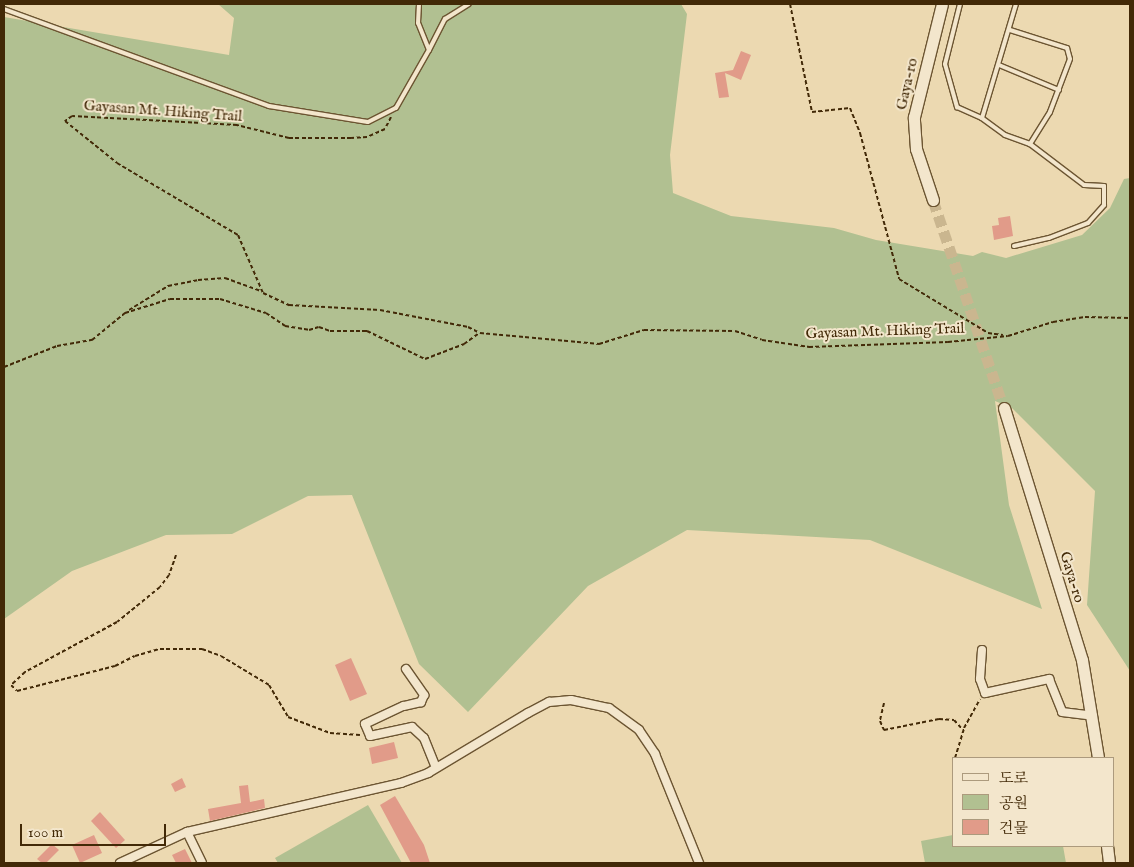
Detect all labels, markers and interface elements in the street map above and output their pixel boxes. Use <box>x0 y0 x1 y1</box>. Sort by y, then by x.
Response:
street label: Gaya-ro <box>892 56 922 112</box>
street label: Gayasan Mt. Hiking Trail <box>83 96 243 126</box>
street label: Gayasan Mt. Hiking Trail <box>805 319 965 343</box>
street label: Gaya-ro <box>1056 549 1088 605</box>
legend <box>952 757 1114 847</box>
text: 도로 <box>999 769 1028 788</box>
text: 공원 <box>999 794 1028 813</box>
scale bar <box>22 814 169 846</box>
text: 건물 <box>999 819 1028 838</box>
text: 100 m <box>28 823 63 842</box>

